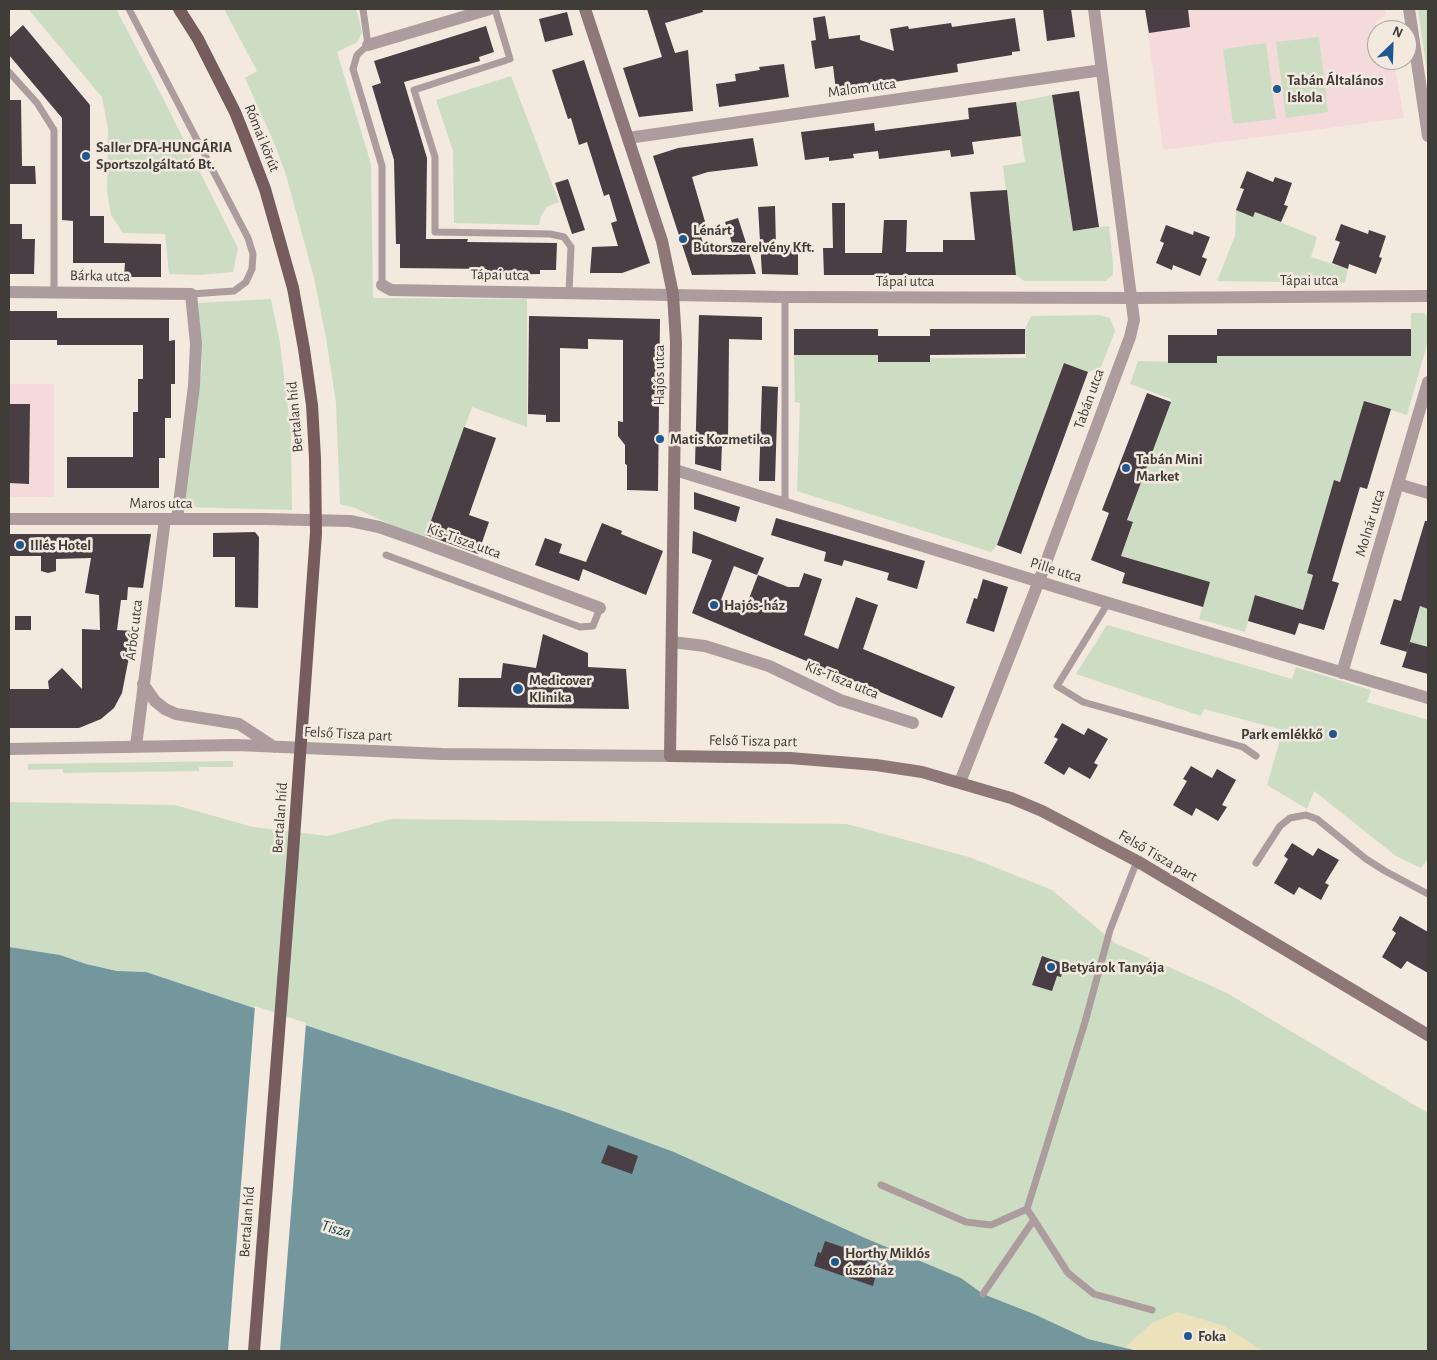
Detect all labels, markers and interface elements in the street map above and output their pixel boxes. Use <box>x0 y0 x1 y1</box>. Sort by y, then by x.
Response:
north arrow <box>1367 20 1417 70</box>
text: N <box>1390 24 1405 41</box>
place label: Tabán Általános Iskola <box>1287 71 1384 106</box>
street label: Malom utca <box>827 74 897 102</box>
marker: Tabán Általános Iskola <box>1271 83 1283 95</box>
street label: Római körút <box>240 102 284 174</box>
place label: Saller DFA-HUNGÁRIA Sportszolgáltató Bt. <box>96 138 232 173</box>
marker: Saller DFA-HUNGÁRIA Sportszolgáltató Bt. <box>80 150 92 162</box>
place label: Lénárt Bútorszerelvény Kft. <box>693 221 814 256</box>
marker: Lénárt Bútorszerelvény Kft. <box>677 233 689 245</box>
street label: Tápai utca <box>470 265 530 285</box>
street label: Bárka utca <box>70 266 130 286</box>
street label: Tápai utca <box>1280 271 1338 289</box>
street label: Tápai utca <box>876 272 934 290</box>
street label: Hajós utca <box>650 344 668 406</box>
street label: Tabán utca <box>1070 366 1108 432</box>
street label: Bertalan híd <box>283 381 307 453</box>
place label: Matis Kozmetika <box>670 430 771 448</box>
marker: Matis Kozmetika <box>654 433 666 445</box>
place label: Tabán Mini Market <box>1136 450 1203 485</box>
marker: Tabán Mini Market <box>1120 462 1132 474</box>
street label: Molnár utca <box>1351 487 1389 559</box>
street label: Maros utca <box>129 494 193 512</box>
street label: Kis-Tisza utca <box>424 519 504 563</box>
place label: Illés Hotel <box>30 536 91 554</box>
marker: Illés Hotel <box>14 539 26 551</box>
street label: Pille utca <box>1028 554 1084 586</box>
place label: Hajós-ház <box>724 596 785 614</box>
street label: Árbóc utca <box>121 598 147 662</box>
marker: Hajós-ház <box>708 599 720 611</box>
street label: Kis-Tisza utca <box>803 657 881 703</box>
place label: Medicover Klinika <box>529 671 591 706</box>
marker: Medicover Klinika <box>511 682 525 696</box>
street label: Felső Tisza part <box>304 723 392 745</box>
place label: Park emlékkő <box>1241 725 1323 743</box>
marker: Park emlékkő <box>1327 728 1339 740</box>
street label: Felső Tisza part <box>709 731 797 751</box>
street label: Bertalan híd <box>269 782 291 854</box>
street label: Felső Tisza part <box>1115 826 1201 886</box>
place label: Betyárok Tanyája <box>1061 958 1164 976</box>
marker: Betyárok Tanyája <box>1045 961 1057 973</box>
street label: Bertalan híd <box>236 1186 258 1258</box>
water label: Tisza <box>319 1216 353 1242</box>
place label: Horthy Miklós úszóház <box>845 1244 930 1279</box>
marker: Horthy Miklós úszóház <box>829 1256 841 1268</box>
place label: Foka <box>1198 1327 1226 1345</box>
marker: Foka <box>1182 1330 1194 1342</box>

